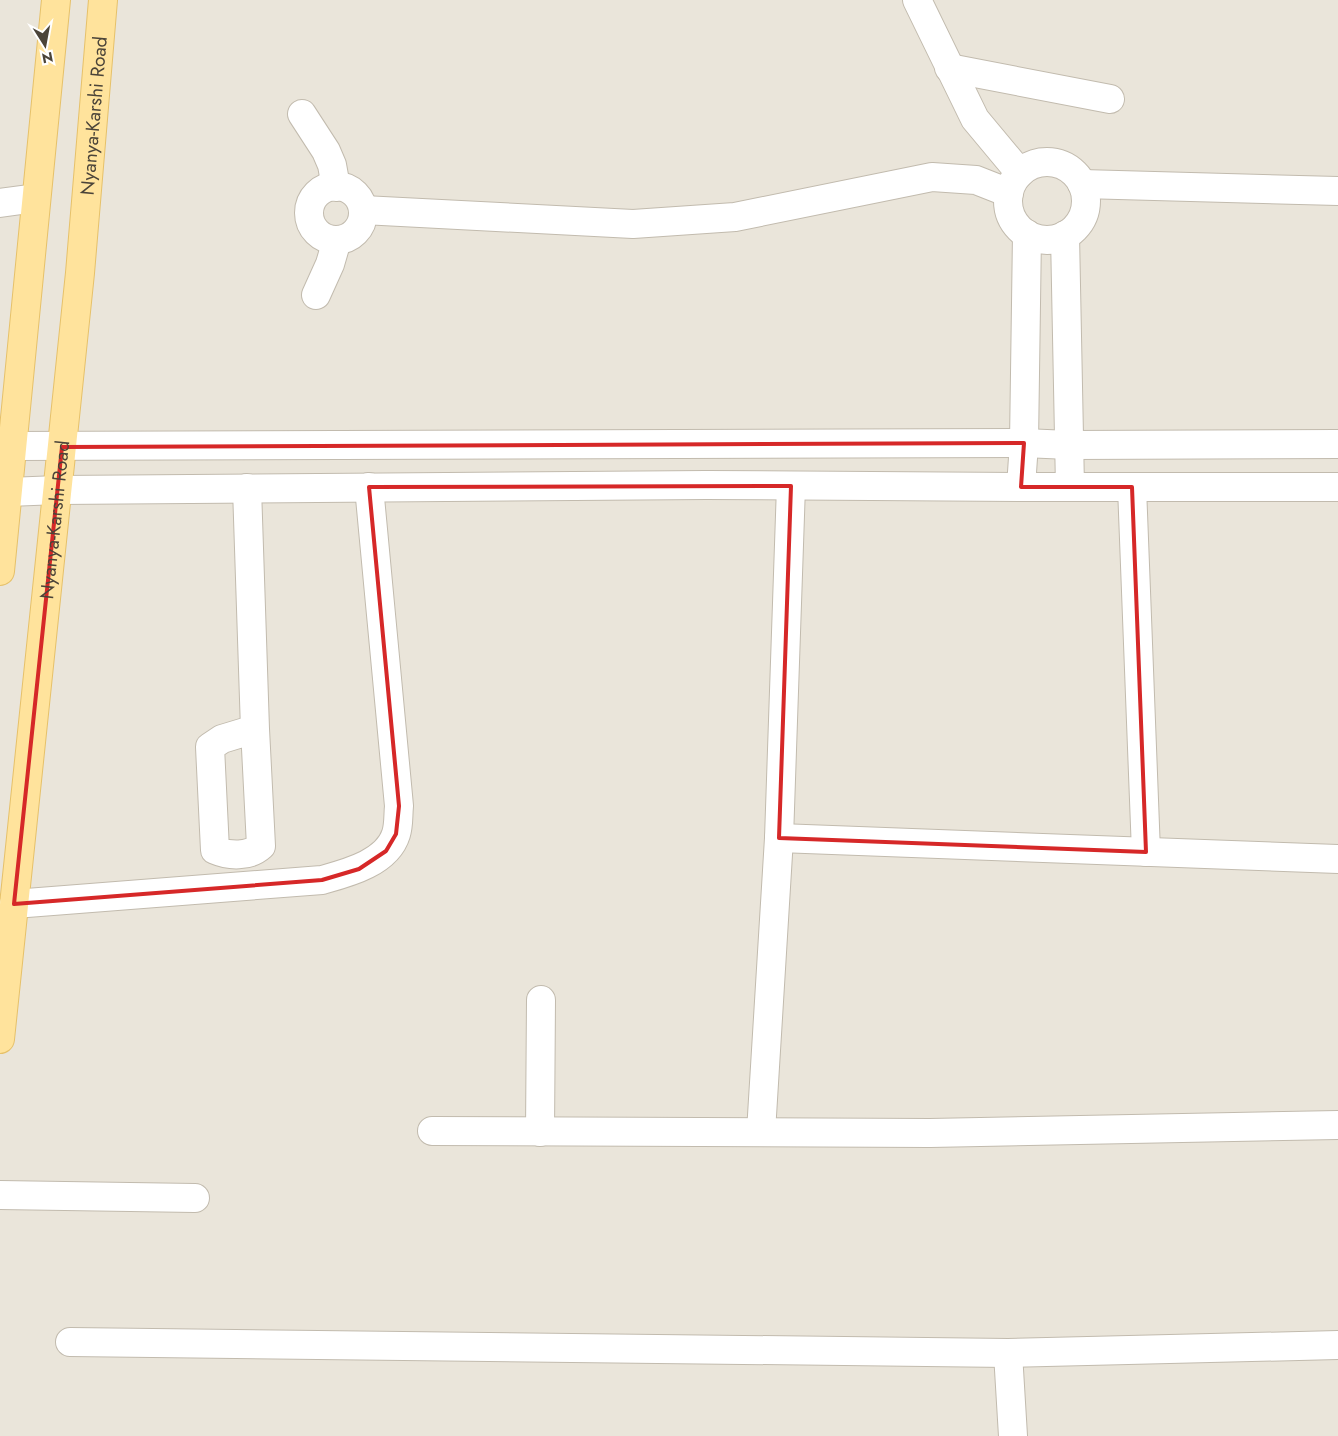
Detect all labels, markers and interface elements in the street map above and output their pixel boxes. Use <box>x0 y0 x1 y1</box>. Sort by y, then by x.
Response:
north arrow <box>20 20 70 70</box>
street label: Nyanya-Karshi Road <box>74 35 114 196</box>
text: N <box>40 47 55 69</box>
street label: Nyanya-Karshi Road <box>33 439 76 601</box>

